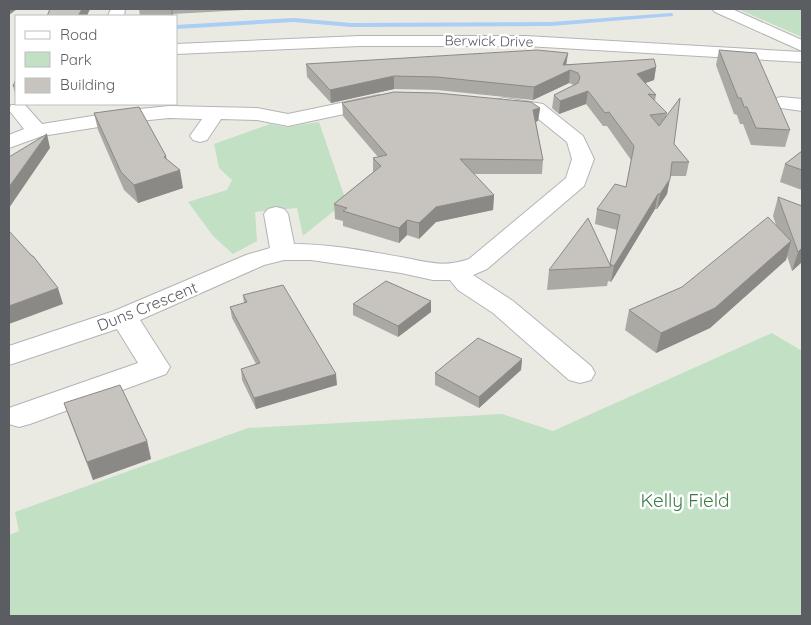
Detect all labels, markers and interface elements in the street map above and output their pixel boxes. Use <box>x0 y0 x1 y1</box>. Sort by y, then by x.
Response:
legend <box>15 15 178 105</box>
text: Road <box>60 25 97 44</box>
street label: Berwick Drive <box>444 31 534 51</box>
text: Park <box>60 50 92 69</box>
text: Building <box>60 75 115 94</box>
street label: Duns Crescent <box>94 277 200 335</box>
park label: Kelly Field <box>641 488 729 512</box>

